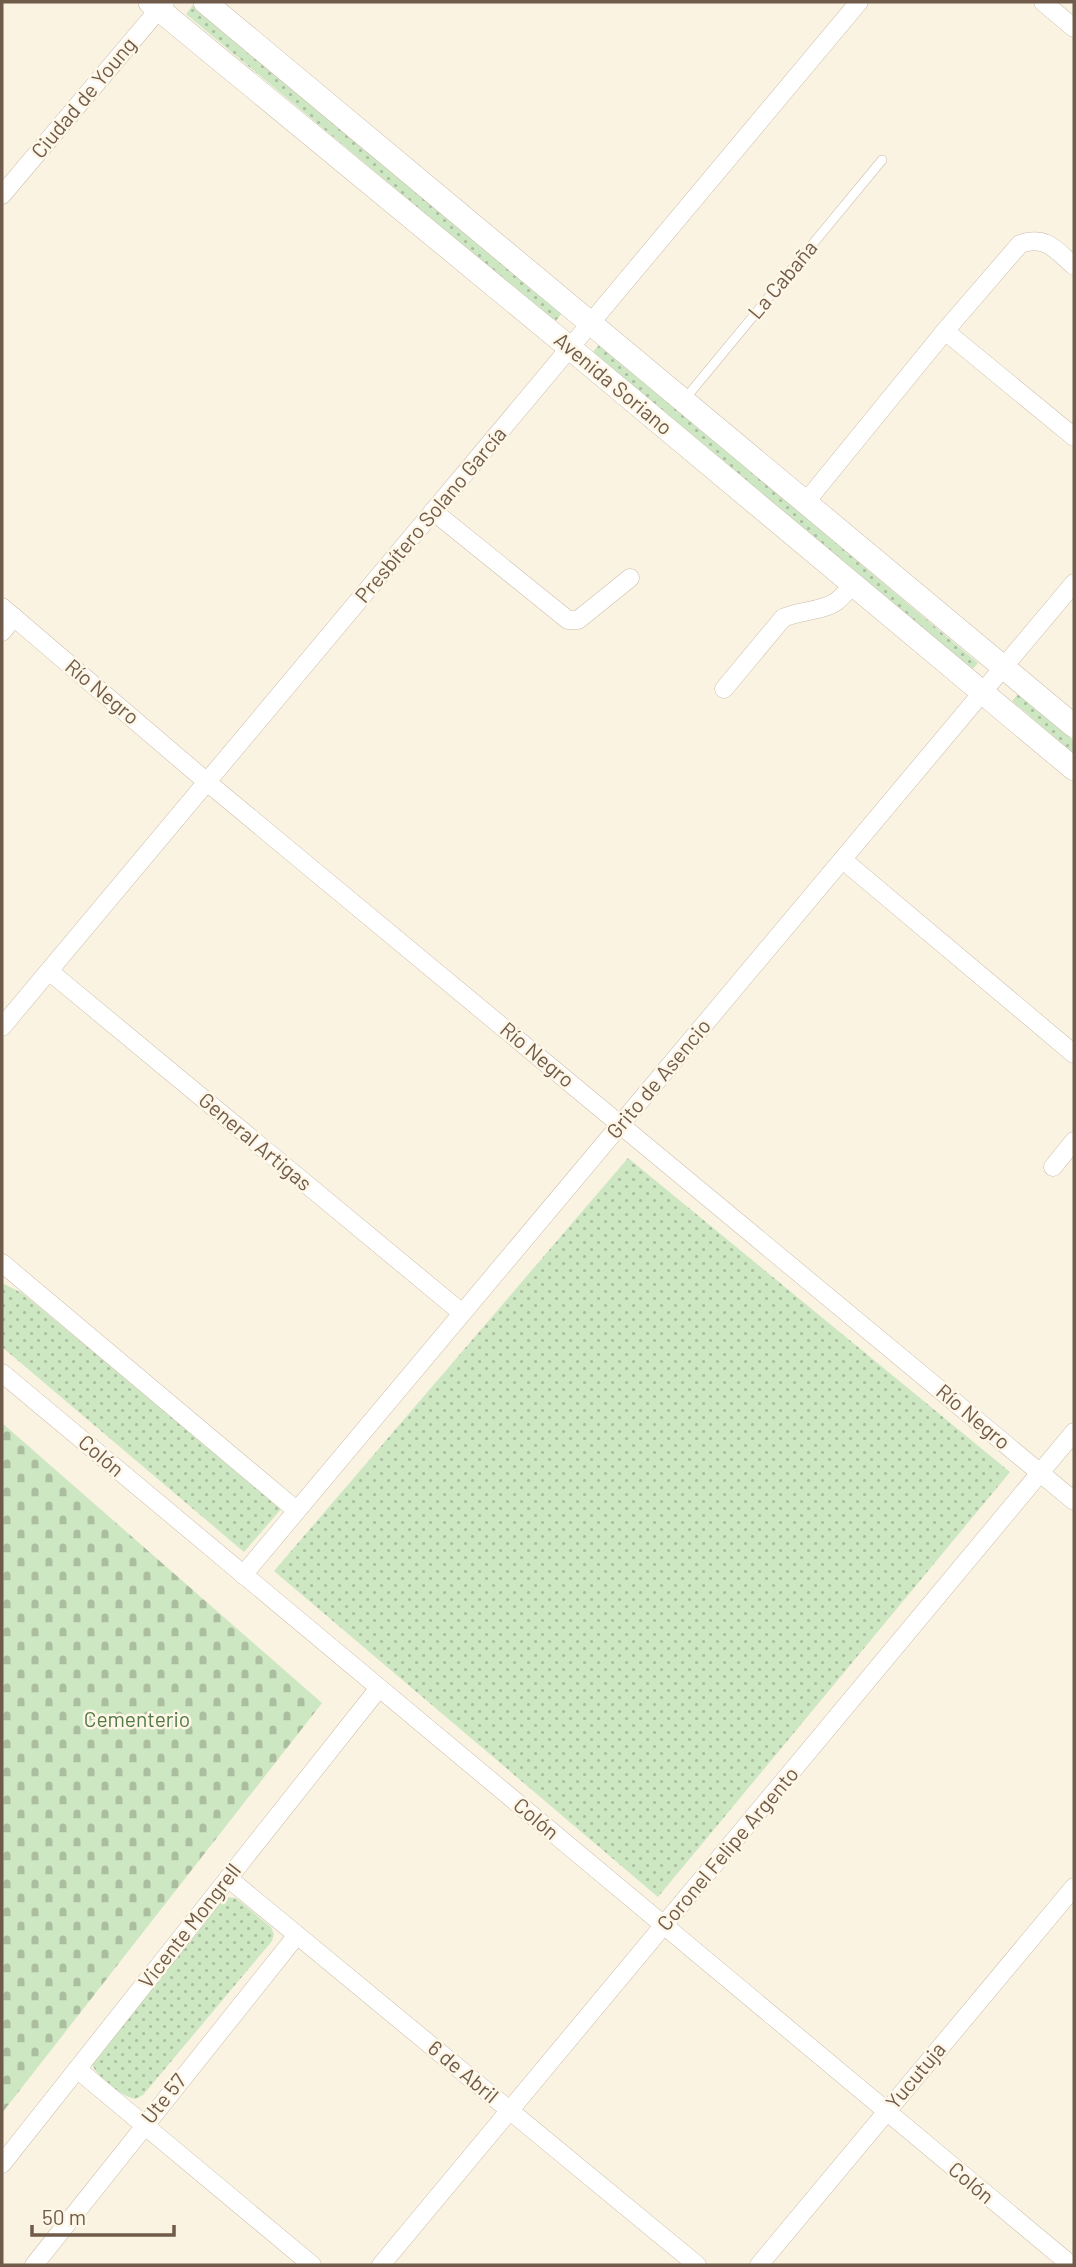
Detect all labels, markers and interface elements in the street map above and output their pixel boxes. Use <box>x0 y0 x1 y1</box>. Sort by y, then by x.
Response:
street label: Ciudad de Young <box>25 32 141 163</box>
street label: La Cabaña <box>742 235 822 323</box>
street label: Avenida Soriano <box>550 326 678 439</box>
street label: Presbítero Solano García <box>349 421 511 607</box>
street label: Río Negro <box>61 653 145 729</box>
street label: Grito de Asencio <box>601 1013 715 1143</box>
street label: Río Negro <box>496 1016 580 1092</box>
street label: General Artigas <box>194 1086 317 1195</box>
street label: Río Negro <box>932 1378 1016 1454</box>
street label: Colón <box>74 1429 130 1481</box>
park label: Cementerio <box>84 1706 190 1731</box>
street label: Coronel Felipe Argento <box>651 1761 803 1935</box>
street label: Colón <box>509 1792 565 1844</box>
street label: Vicente Mongrell <box>132 1858 245 1992</box>
street label: 6 de Abril <box>424 2034 504 2107</box>
street label: Yucutuja <box>880 2037 950 2114</box>
street label: Ute 57 <box>135 2068 191 2128</box>
street label: Colón <box>944 2156 1000 2208</box>
scale bar <box>32 2194 173 2238</box>
text: 50 m <box>42 2204 86 2229</box>

